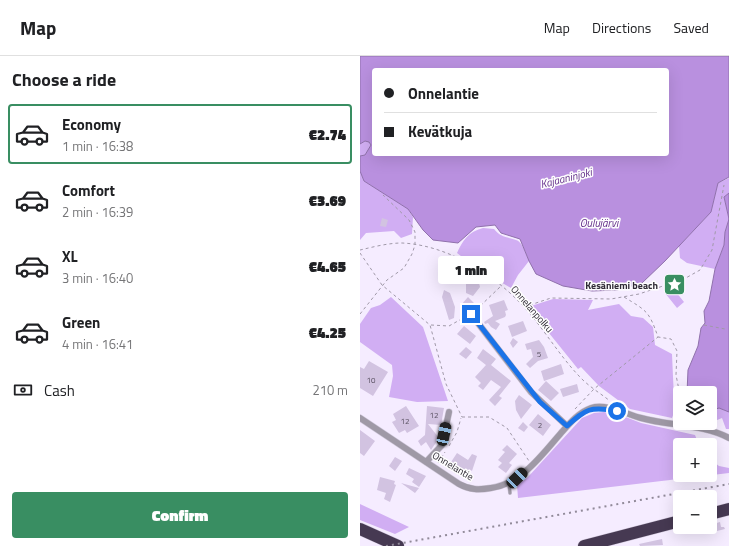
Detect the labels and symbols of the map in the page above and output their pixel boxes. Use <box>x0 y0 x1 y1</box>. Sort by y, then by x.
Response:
water label: Kajaaninjoki <box>539 163 595 192</box>
water label: Oulujärvi <box>580 215 620 231</box>
callout: 1 min <box>438 256 504 284</box>
place icon: Kesäniemi beach <box>661 272 687 298</box>
place label: Kesäniemi beach <box>585 278 658 293</box>
street label: Onnelanpolku <box>507 282 557 336</box>
route end <box>462 305 480 323</box>
house number: 5 <box>537 348 542 360</box>
house number: 10 <box>367 374 376 386</box>
route start <box>608 402 626 420</box>
house number: 12 <box>430 409 438 421</box>
house number: 12 <box>401 415 409 427</box>
house number: 2 <box>538 419 542 431</box>
car <box>436 421 452 447</box>
street label: Onnelantie <box>430 448 476 484</box>
car <box>504 465 530 491</box>

